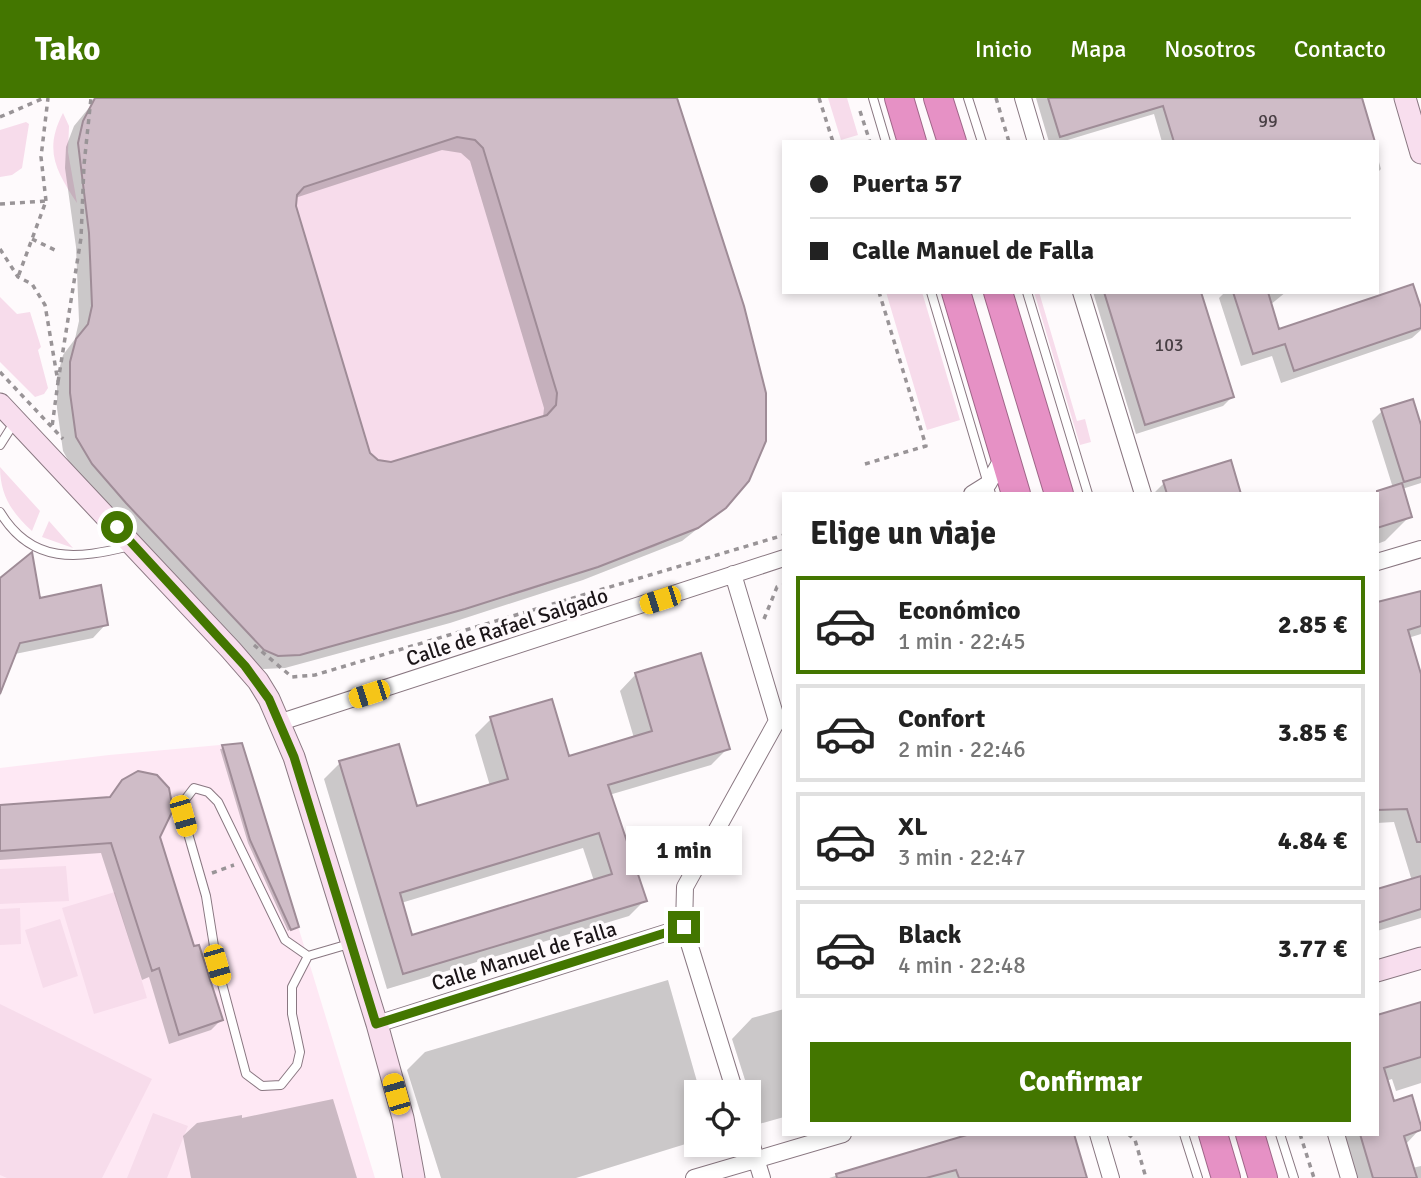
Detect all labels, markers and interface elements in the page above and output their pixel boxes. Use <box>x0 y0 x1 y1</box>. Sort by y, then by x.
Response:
text: Tako <box>35 29 100 70</box>
text: Inicio <box>975 34 1032 64</box>
text: Mapa <box>1070 34 1126 64</box>
text: Nosotros <box>1164 34 1256 64</box>
text: Contacto <box>1294 34 1386 64</box>
house number: 99 <box>1258 110 1278 132</box>
text: Puerta 57 <box>852 168 962 200</box>
text: Calle Manuel de Falla <box>852 235 1094 267</box>
house number: 103 <box>1154 334 1184 356</box>
route start <box>101 511 133 543</box>
text: Elige un viaje <box>810 514 996 553</box>
street label: Calle de Rafael Salgado <box>403 582 611 672</box>
car <box>637 584 684 616</box>
icon: car <box>814 594 877 657</box>
text: Económico <box>898 595 1021 627</box>
text: 2.85 € <box>1278 609 1347 641</box>
text: 1 min · 22:45 <box>898 627 1026 656</box>
car <box>346 678 393 710</box>
icon: car <box>814 702 877 765</box>
text: Confort <box>898 703 985 735</box>
text: 3.85 € <box>1278 717 1347 749</box>
text: 2 min · 22:46 <box>898 735 1026 764</box>
car <box>168 793 199 839</box>
icon: car <box>814 810 877 873</box>
text: XL <box>898 811 928 843</box>
text: 4.84 € <box>1278 825 1347 857</box>
callout: 1 min <box>626 826 742 874</box>
text: 1 min <box>656 836 712 865</box>
text: 3 min · 22:47 <box>898 843 1026 872</box>
route end <box>668 911 700 943</box>
street label: Calle Manuel de Falla <box>428 916 620 996</box>
icon: car <box>814 918 877 981</box>
text: Black <box>898 919 961 951</box>
text: 3.77 € <box>1278 933 1347 965</box>
car <box>202 942 233 988</box>
text: 4 min · 22:48 <box>898 951 1026 980</box>
button: Confirmar <box>810 1042 1351 1122</box>
car <box>381 1071 412 1117</box>
map controls <box>684 1080 761 1157</box>
button: locate <box>684 1080 761 1157</box>

